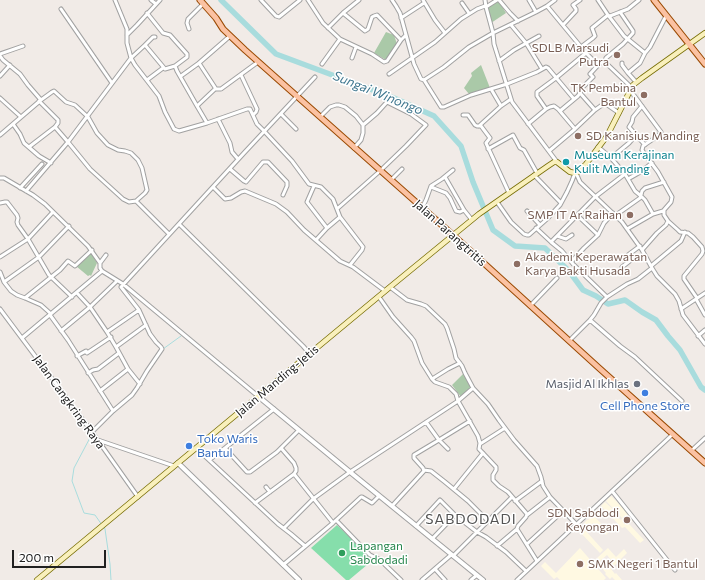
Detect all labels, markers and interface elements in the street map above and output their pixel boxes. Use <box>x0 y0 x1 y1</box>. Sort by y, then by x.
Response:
place label: SDLB Marsudi Putra <box>532 41 609 69</box>
marker: SDLB Marsudi Putra <box>612 50 622 60</box>
water label: Sungai Winongo <box>331 68 425 118</box>
place label: TK Pembina Bantul <box>571 81 636 109</box>
marker: TK Pembina Bantul <box>639 90 649 100</box>
place label: SD Kanisius Manding <box>586 129 699 143</box>
marker: SD Kanisius Manding <box>573 131 583 141</box>
place label: Museum Kerajinan Kulit Manding <box>574 148 674 176</box>
marker: Museum Kerajinan Kulit Manding <box>561 157 571 167</box>
street label: Jalan Parangtritis <box>411 197 489 269</box>
place label: SMP IT Ar Raihan <box>528 208 622 222</box>
marker: SMP IT Ar Raihan <box>625 210 635 220</box>
place label: Akademi Keperawatan Karya Bakti Husada <box>525 250 647 278</box>
marker: Akademi Keperawatan Karya Bakti Husada <box>512 259 522 269</box>
street label: Jalan Manding-Jetis <box>232 342 322 420</box>
street label: Jalan Cangkring Raya <box>30 352 108 452</box>
place label: Masjid Al Ikhlas <box>545 377 629 391</box>
marker: Masjid Al Ikhlas <box>632 379 642 389</box>
marker: Cell Phone Store <box>640 388 650 398</box>
place label: Cell Phone Store <box>600 399 690 413</box>
place label: Toko Waris Bantul <box>197 432 258 460</box>
marker: Toko Waris Bantul <box>184 441 194 451</box>
place label: SDN Sabdodi Keyongan <box>547 506 619 534</box>
district label: SABDODADI <box>425 511 517 527</box>
marker: SDN Sabdodi Keyongan <box>622 515 632 525</box>
place label: Lapangan Sabdodadi <box>350 539 408 567</box>
scale bar <box>14 542 108 568</box>
marker: Lapangan Sabdodadi <box>337 548 347 558</box>
text: 200 m <box>19 550 54 564</box>
place label: SMK Negeri 1 Bantul <box>588 557 698 571</box>
marker: SMK Negeri 1 Bantul <box>575 559 585 569</box>

